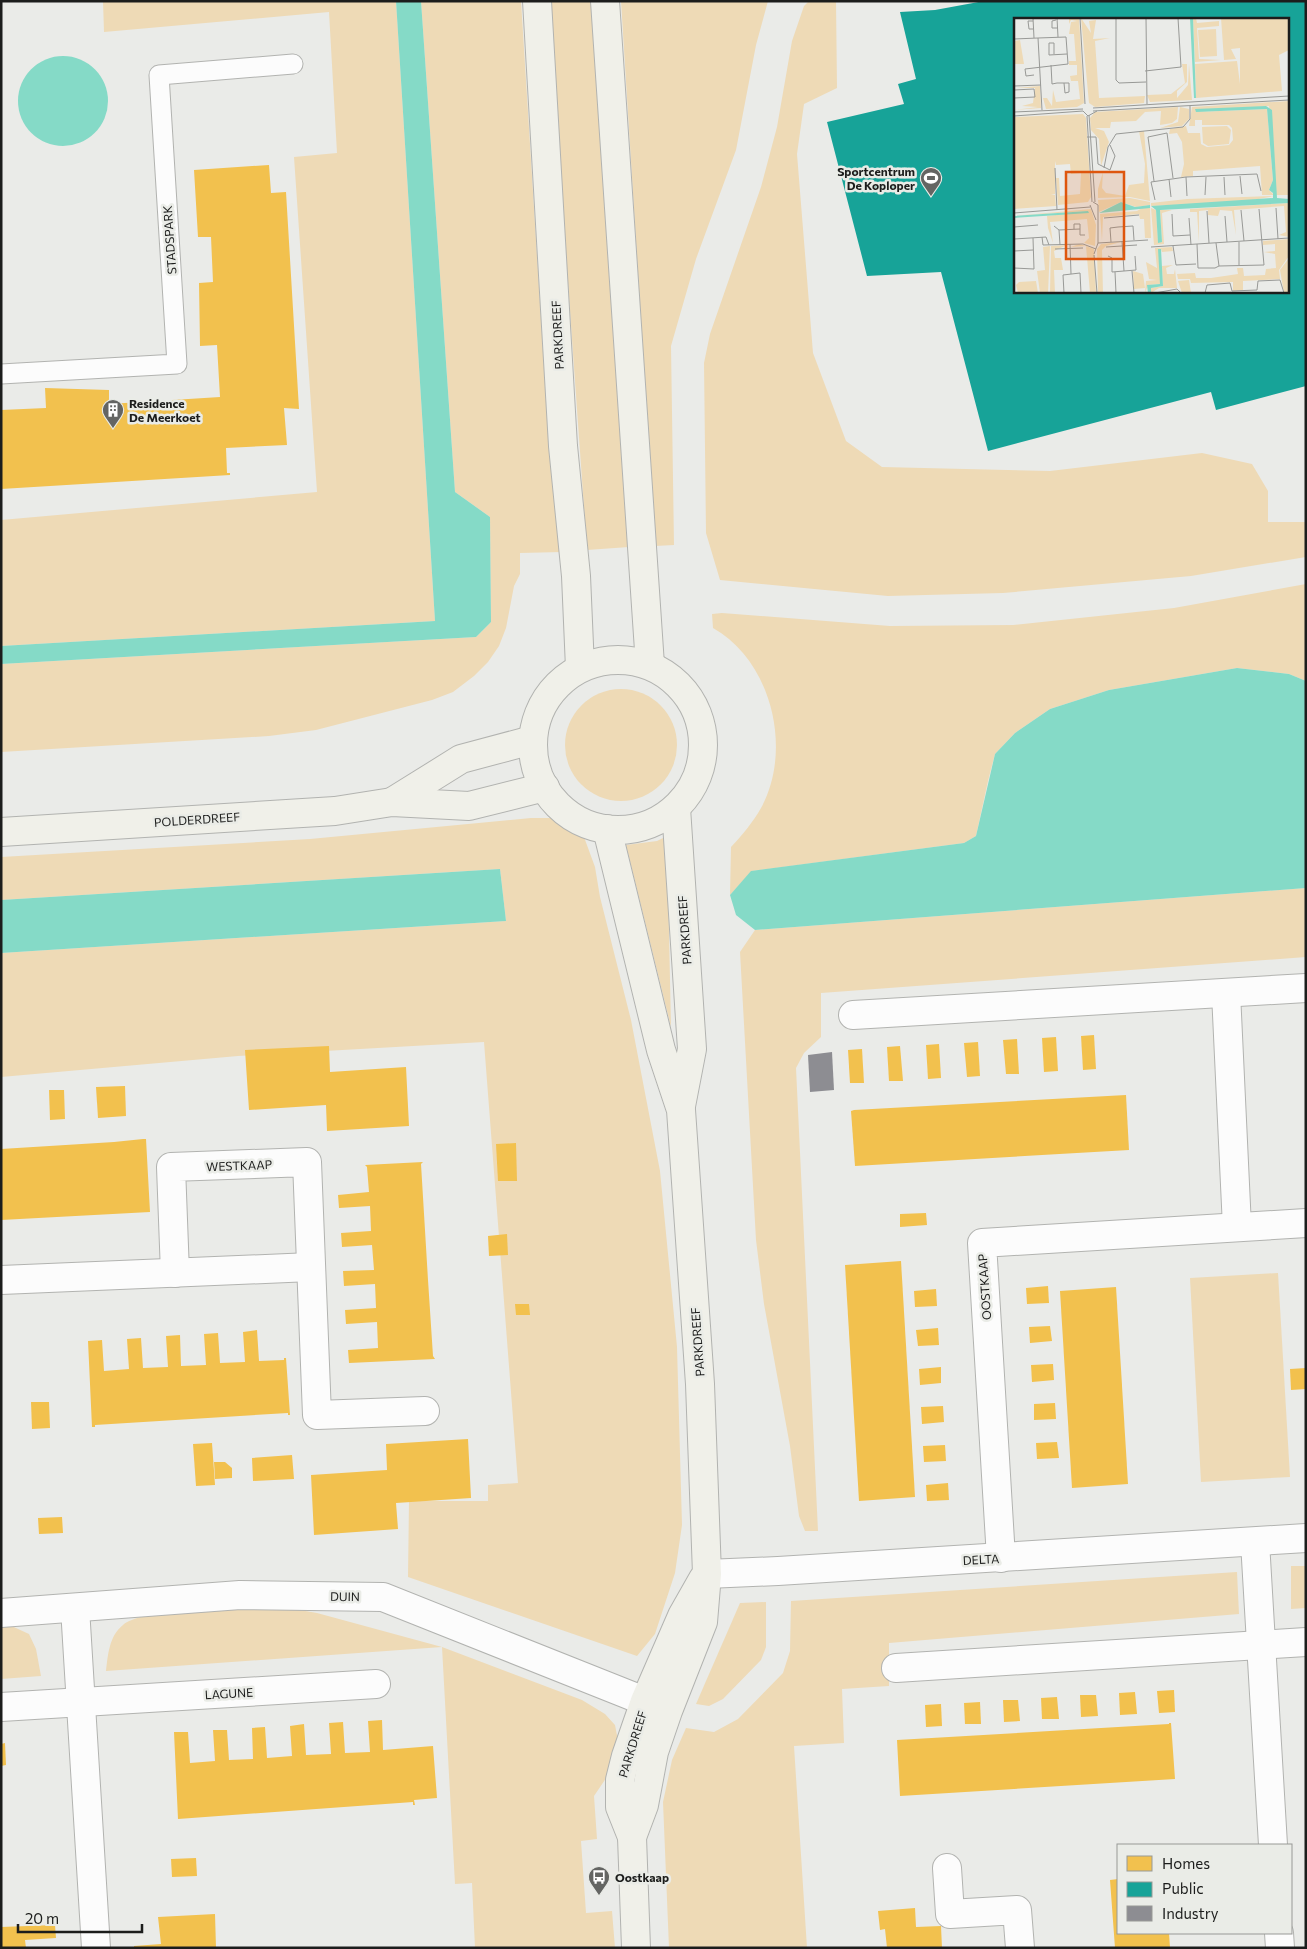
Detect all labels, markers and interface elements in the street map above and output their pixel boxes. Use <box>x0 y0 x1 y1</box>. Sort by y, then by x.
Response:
inset map <box>1014 18 1290 292</box>
place label: Sportcentrum De Koploper <box>837 164 915 192</box>
sports icon: Sportcentrum De Koploper <box>919 166 943 197</box>
street label: STADSPARK <box>160 205 178 275</box>
street label: PARKDREEF <box>548 300 566 370</box>
place label: Residence De Meerkoet <box>129 396 201 424</box>
building icon: Residence De Meerkoet <box>101 398 125 429</box>
street label: POLDERDREEF <box>154 809 241 829</box>
street label: PARKDREEF <box>675 895 693 965</box>
street label: WESTKAAP <box>206 1157 273 1173</box>
street label: OOSTKAAP <box>975 1253 993 1321</box>
street label: PARKDREEF <box>688 1307 706 1377</box>
street label: DELTA <box>962 1551 1000 1567</box>
street label: DUIN <box>330 1589 360 1603</box>
street label: LAGUNE <box>204 1685 254 1701</box>
street label: PARKDREEF <box>615 1709 649 1779</box>
legend <box>1117 1844 1292 1934</box>
text: Homes <box>1162 1854 1210 1872</box>
bus stop icon: Oostkaap <box>587 1865 611 1896</box>
place label: Oostkaap <box>615 1870 669 1884</box>
text: Public <box>1162 1879 1204 1897</box>
scale bar <box>18 1902 141 1934</box>
text: Industry <box>1162 1904 1219 1922</box>
text: 20 m <box>25 1909 59 1927</box>

